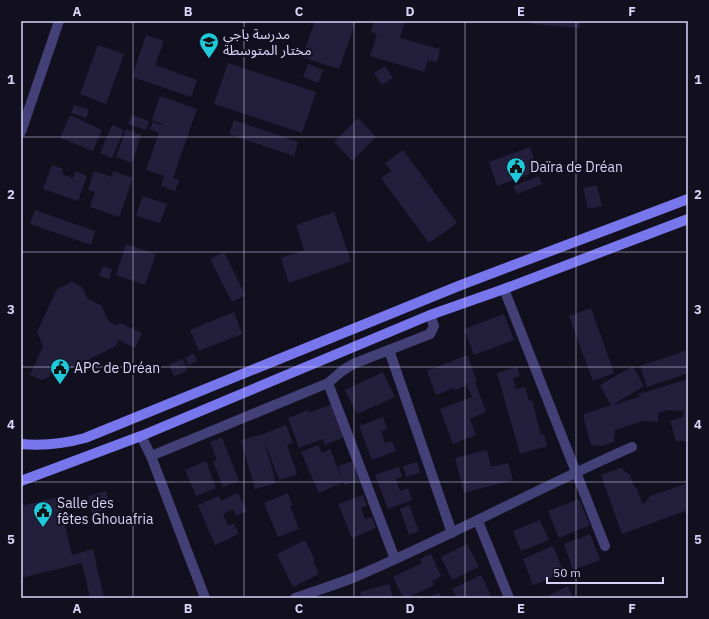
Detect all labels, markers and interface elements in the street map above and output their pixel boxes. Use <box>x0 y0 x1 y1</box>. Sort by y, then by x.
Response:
text: A <box>73 3 82 20</box>
text: B <box>184 3 193 20</box>
text: C <box>295 3 304 20</box>
text: D <box>405 3 415 20</box>
text: E <box>517 3 525 20</box>
text: F <box>628 3 636 20</box>
place label: مدرسة باجي مختار المتوسطة <box>223 25 312 59</box>
school or university icon: مدرسة باجي مختار المتوسطة <box>198 31 220 59</box>
text: 1 <box>7 71 15 88</box>
text: 1 <box>694 71 702 88</box>
public building icon: Daïra de Dréan <box>505 156 527 184</box>
place label: Daïra de Dréan <box>530 158 623 176</box>
text: 2 <box>7 186 15 203</box>
text: 2 <box>694 186 702 203</box>
text: 3 <box>7 301 15 318</box>
text: 3 <box>694 301 702 318</box>
public building icon: APC de Dréan <box>49 357 71 385</box>
place label: APC de Dréan <box>74 359 160 377</box>
text: 4 <box>7 416 15 433</box>
text: 4 <box>694 416 702 433</box>
place label: Salle des fêtes Ghouafria <box>57 494 154 528</box>
public building icon: Salle des fêtes Ghouafria <box>32 500 54 528</box>
text: 5 <box>7 531 15 548</box>
text: 5 <box>694 531 702 548</box>
scale bar <box>547 559 663 585</box>
text: 50 m <box>553 565 581 580</box>
text: A <box>73 600 82 617</box>
text: B <box>184 600 193 617</box>
text: C <box>295 600 304 617</box>
text: D <box>405 600 415 617</box>
text: E <box>517 600 525 617</box>
text: F <box>628 600 636 617</box>

